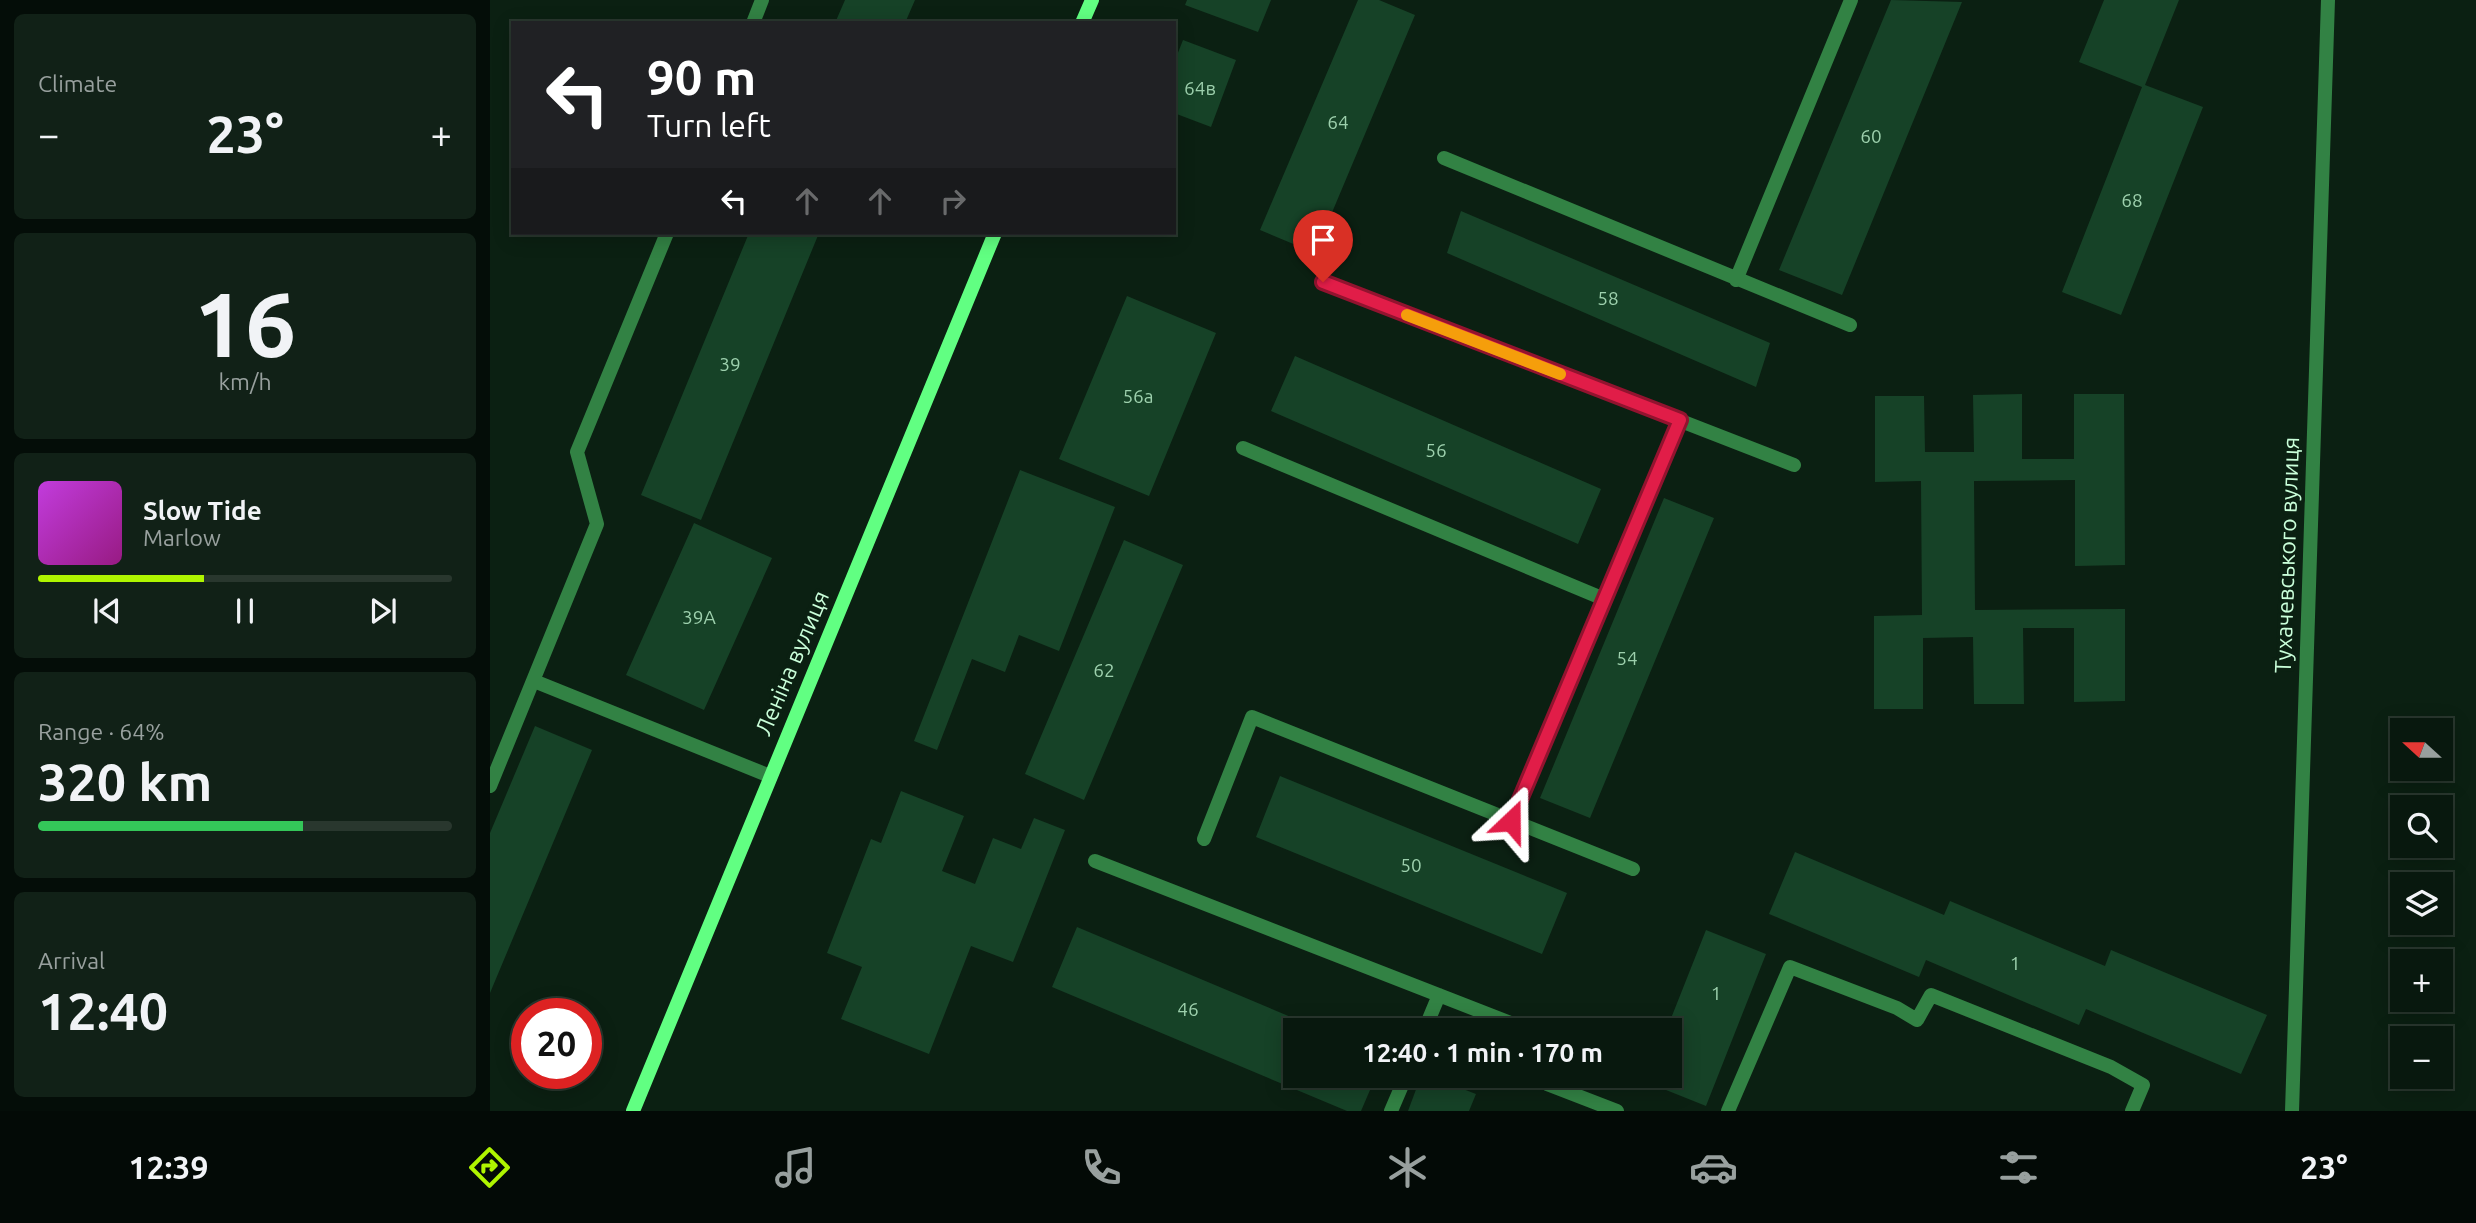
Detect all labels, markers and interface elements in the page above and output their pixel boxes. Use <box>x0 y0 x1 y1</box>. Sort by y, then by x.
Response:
icon: left <box>532 49 623 140</box>
text: 90 m <box>647 49 756 104</box>
text: Climate <box>38 71 117 96</box>
house number: 64в <box>1184 77 1216 99</box>
text: 23° <box>206 105 284 163</box>
text: Turn left <box>647 107 771 143</box>
house number: 64 <box>1327 111 1349 133</box>
text: − <box>38 113 59 155</box>
text: + <box>431 113 452 155</box>
house number: 60 <box>1860 125 1882 147</box>
icon: left <box>715 182 753 220</box>
icon: ahead <box>788 182 826 220</box>
icon: ahead <box>861 182 899 220</box>
icon: right <box>934 182 972 220</box>
house number: 68 <box>2121 189 2143 211</box>
pin <box>1293 210 1353 282</box>
icon: arrive <box>1304 221 1342 259</box>
text: 16 <box>194 272 296 374</box>
house number: 58 <box>1597 287 1619 309</box>
house number: 39 <box>719 353 741 375</box>
text: km/h <box>218 369 272 394</box>
house number: 56а <box>1122 385 1154 407</box>
street label: Тухачевського вулиця <box>2270 436 2303 674</box>
house number: 56 <box>1425 439 1447 461</box>
text: Slow Tide <box>143 496 262 525</box>
text: Marlow <box>143 525 221 550</box>
street label: Леніна вулиця <box>750 587 833 739</box>
icon: previous <box>88 592 126 630</box>
icon: pause <box>226 592 264 630</box>
icon: next <box>364 592 402 630</box>
house number: 39А <box>682 606 717 628</box>
house number: 54 <box>1616 647 1638 669</box>
house number: 62 <box>1093 659 1115 681</box>
north arrow <box>2390 718 2454 780</box>
map controls <box>2390 718 2453 1089</box>
text: Range · 64% <box>38 719 165 744</box>
text: 320 km <box>38 753 212 811</box>
position arrow <box>1474 784 1548 858</box>
button: search <box>2390 795 2453 858</box>
house number: 50 <box>1400 854 1422 876</box>
button: layers <box>2390 872 2453 935</box>
text: Arrival <box>38 948 105 973</box>
button: + <box>2390 949 2453 1012</box>
house number: 1 <box>2010 952 2020 974</box>
text: 12:40 <box>38 982 168 1040</box>
house number: 1 <box>1711 982 1721 1004</box>
speed limit sign: 20 <box>511 998 602 1089</box>
house number: 46 <box>1177 998 1199 1020</box>
button: − <box>2390 1026 2453 1089</box>
text: 12:40 · 1 min · 170 m <box>1362 1038 1603 1067</box>
icon: directions <box>465 1143 514 1192</box>
icon: music <box>771 1143 820 1192</box>
icon: phone <box>1077 1143 1126 1192</box>
icon: climate <box>1383 1143 1432 1192</box>
icon: car <box>1689 1143 1738 1192</box>
icon: filters <box>1994 1143 2043 1192</box>
text: 12:39 <box>128 1149 208 1185</box>
text: 23° <box>2300 1149 2348 1185</box>

